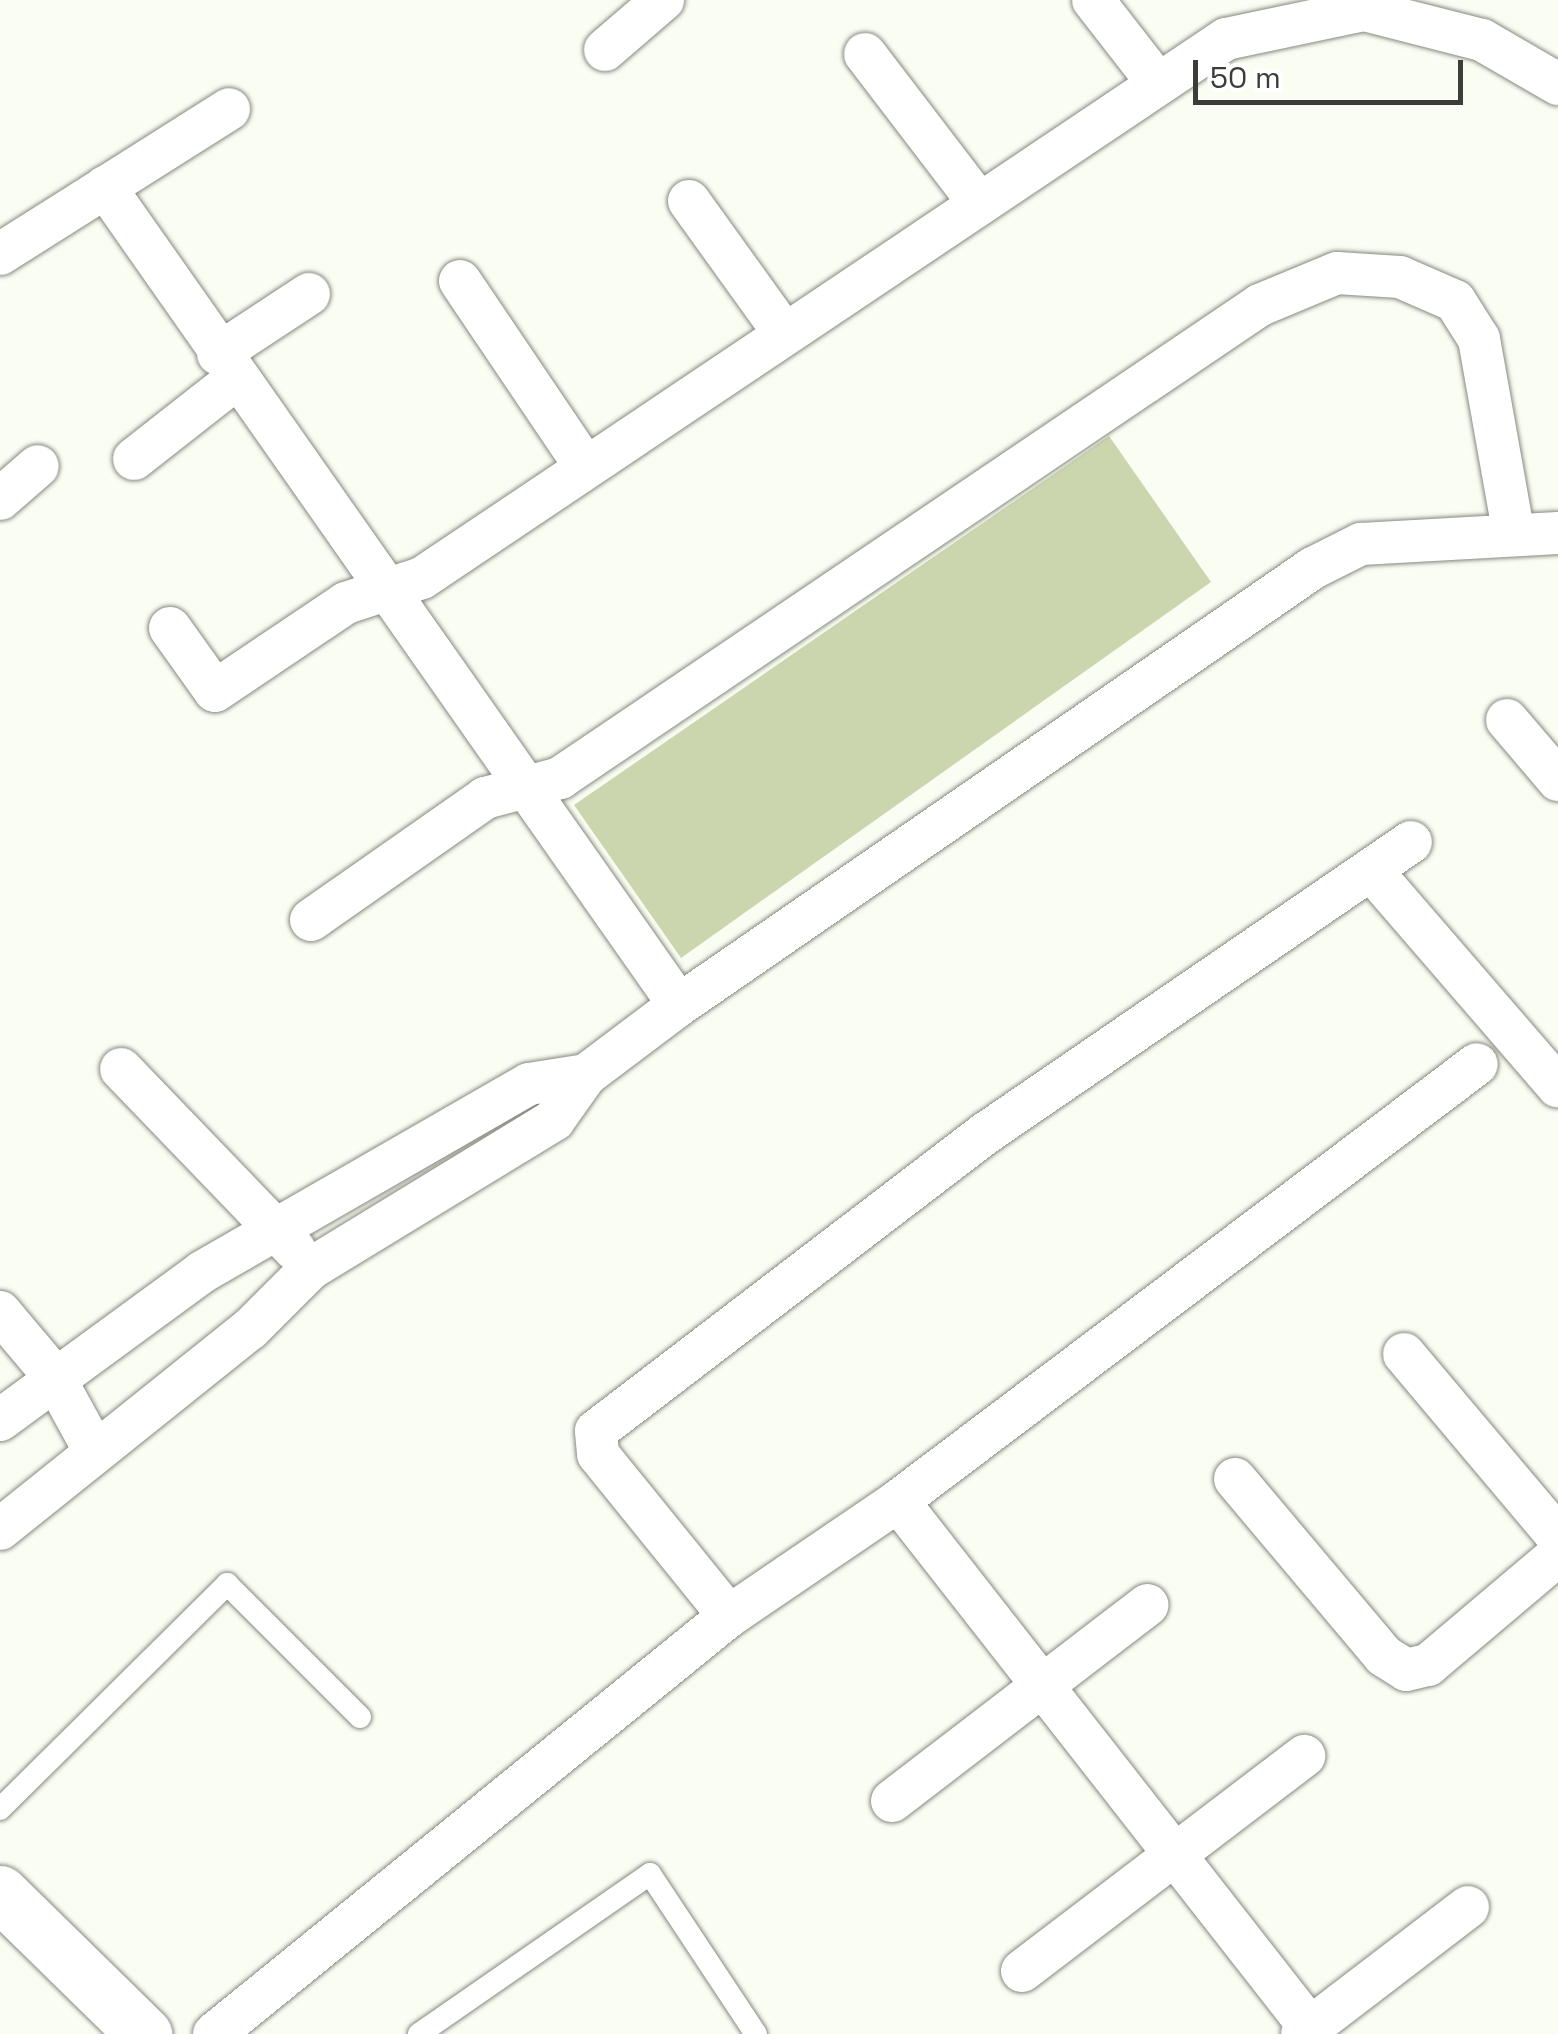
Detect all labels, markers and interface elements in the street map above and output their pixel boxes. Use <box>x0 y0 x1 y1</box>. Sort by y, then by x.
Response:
scale bar <box>1198 40 1468 102</box>
text: 50 m <box>1210 58 1281 97</box>

